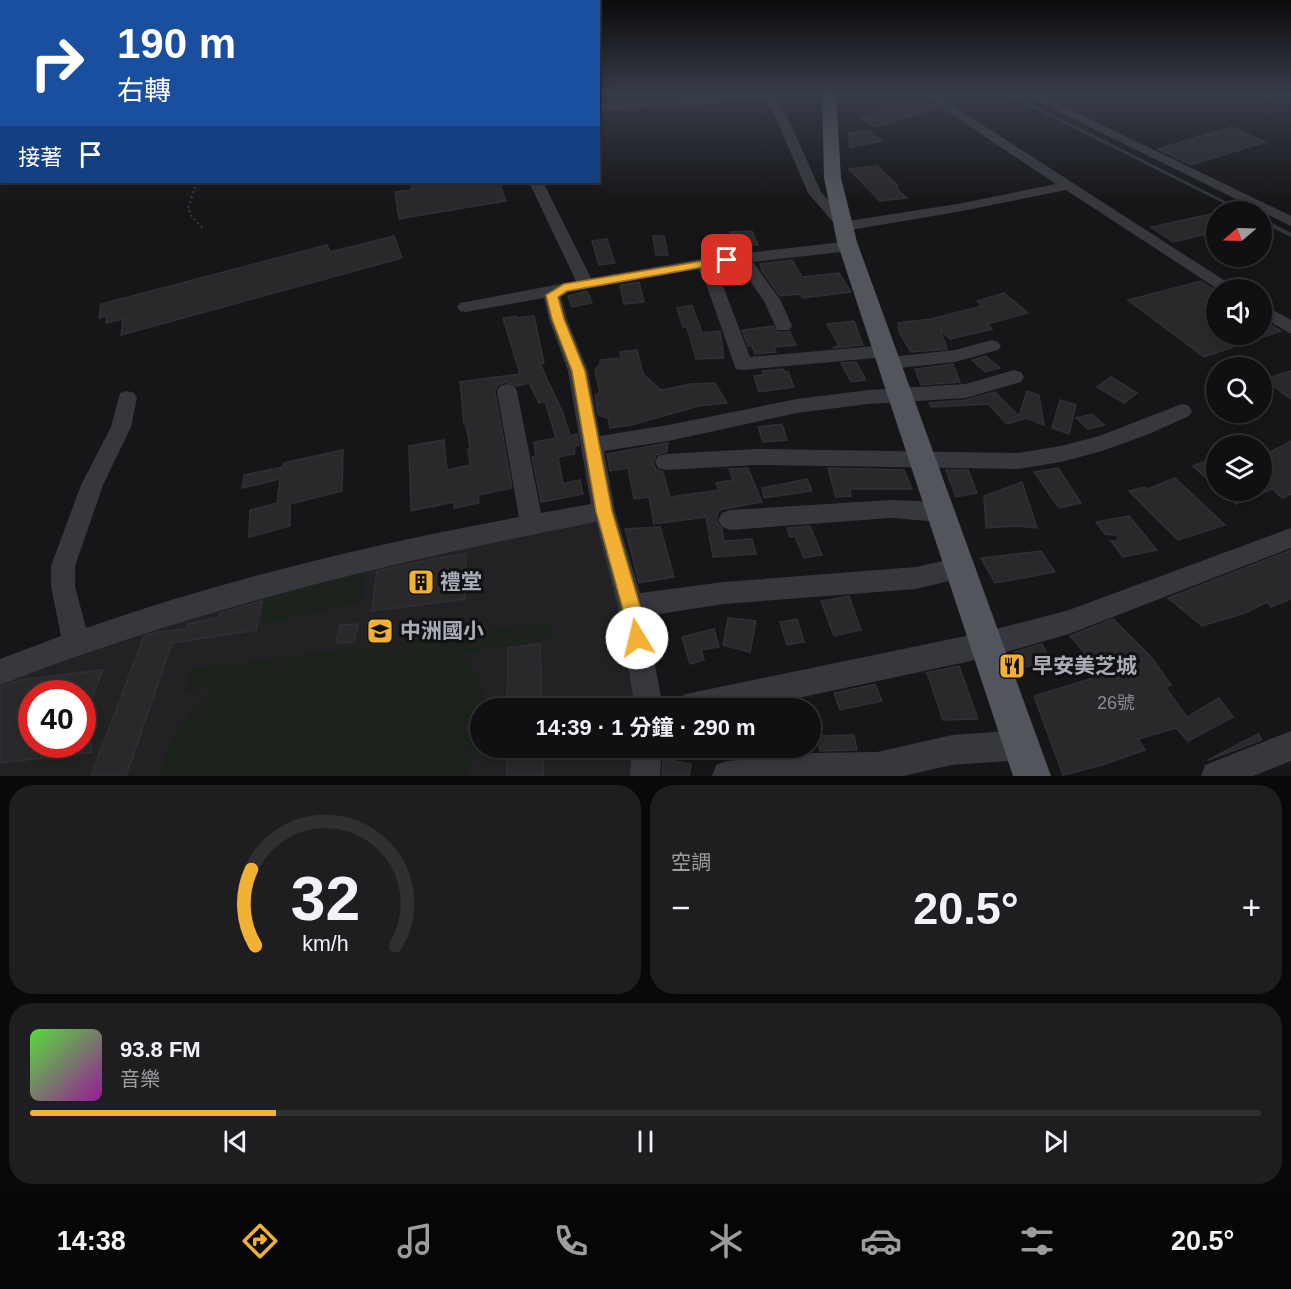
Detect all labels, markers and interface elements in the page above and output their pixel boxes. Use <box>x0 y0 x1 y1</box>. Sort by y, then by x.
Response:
text: 190 m <box>117 20 236 67</box>
icon: right <box>18 24 96 102</box>
text: 右轉 <box>117 76 171 106</box>
icon: arrive <box>74 138 107 171</box>
text: 接著 <box>18 145 62 170</box>
north arrow <box>1206 201 1272 267</box>
map controls <box>1206 201 1272 501</box>
pin <box>701 234 752 285</box>
icon: arrive <box>710 243 743 276</box>
button: sound <box>1206 279 1272 345</box>
button: search <box>1206 357 1272 423</box>
button: layers <box>1206 435 1272 501</box>
building icon: 禮堂 <box>406 567 436 597</box>
place label: 禮堂 <box>440 570 482 593</box>
position arrow <box>605 606 669 670</box>
school or university icon: 中洲國小 <box>365 616 395 646</box>
place label: 中洲國小 <box>400 619 484 642</box>
restaurant icon: 早安美芝城 <box>997 651 1027 681</box>
place label: 早安美芝城 <box>1032 654 1137 677</box>
speed limit sign: 40 <box>18 680 96 758</box>
house number: 26號 <box>1097 693 1135 713</box>
text: 14:39 · 1 分鐘 · 290 m <box>535 715 756 740</box>
text: 空調 <box>671 851 711 873</box>
text: 32 <box>290 864 360 933</box>
text: 20.5° <box>913 883 1019 934</box>
text: − <box>671 889 690 926</box>
text: + <box>1242 889 1261 926</box>
text: km/h <box>302 933 348 957</box>
text: 93.8 FM <box>120 1037 201 1062</box>
text: 音樂 <box>120 1068 160 1090</box>
icon: previous <box>219 1125 252 1158</box>
icon: pause <box>629 1125 662 1158</box>
icon: next <box>1039 1125 1072 1158</box>
icon: directions <box>239 1220 281 1262</box>
icon: music <box>394 1220 436 1262</box>
icon: phone <box>550 1220 592 1262</box>
icon: climate <box>705 1220 747 1262</box>
icon: car <box>860 1220 902 1262</box>
icon: filters <box>1016 1220 1058 1262</box>
text: 14:38 <box>57 1226 126 1256</box>
text: 20.5° <box>1171 1226 1234 1256</box>

